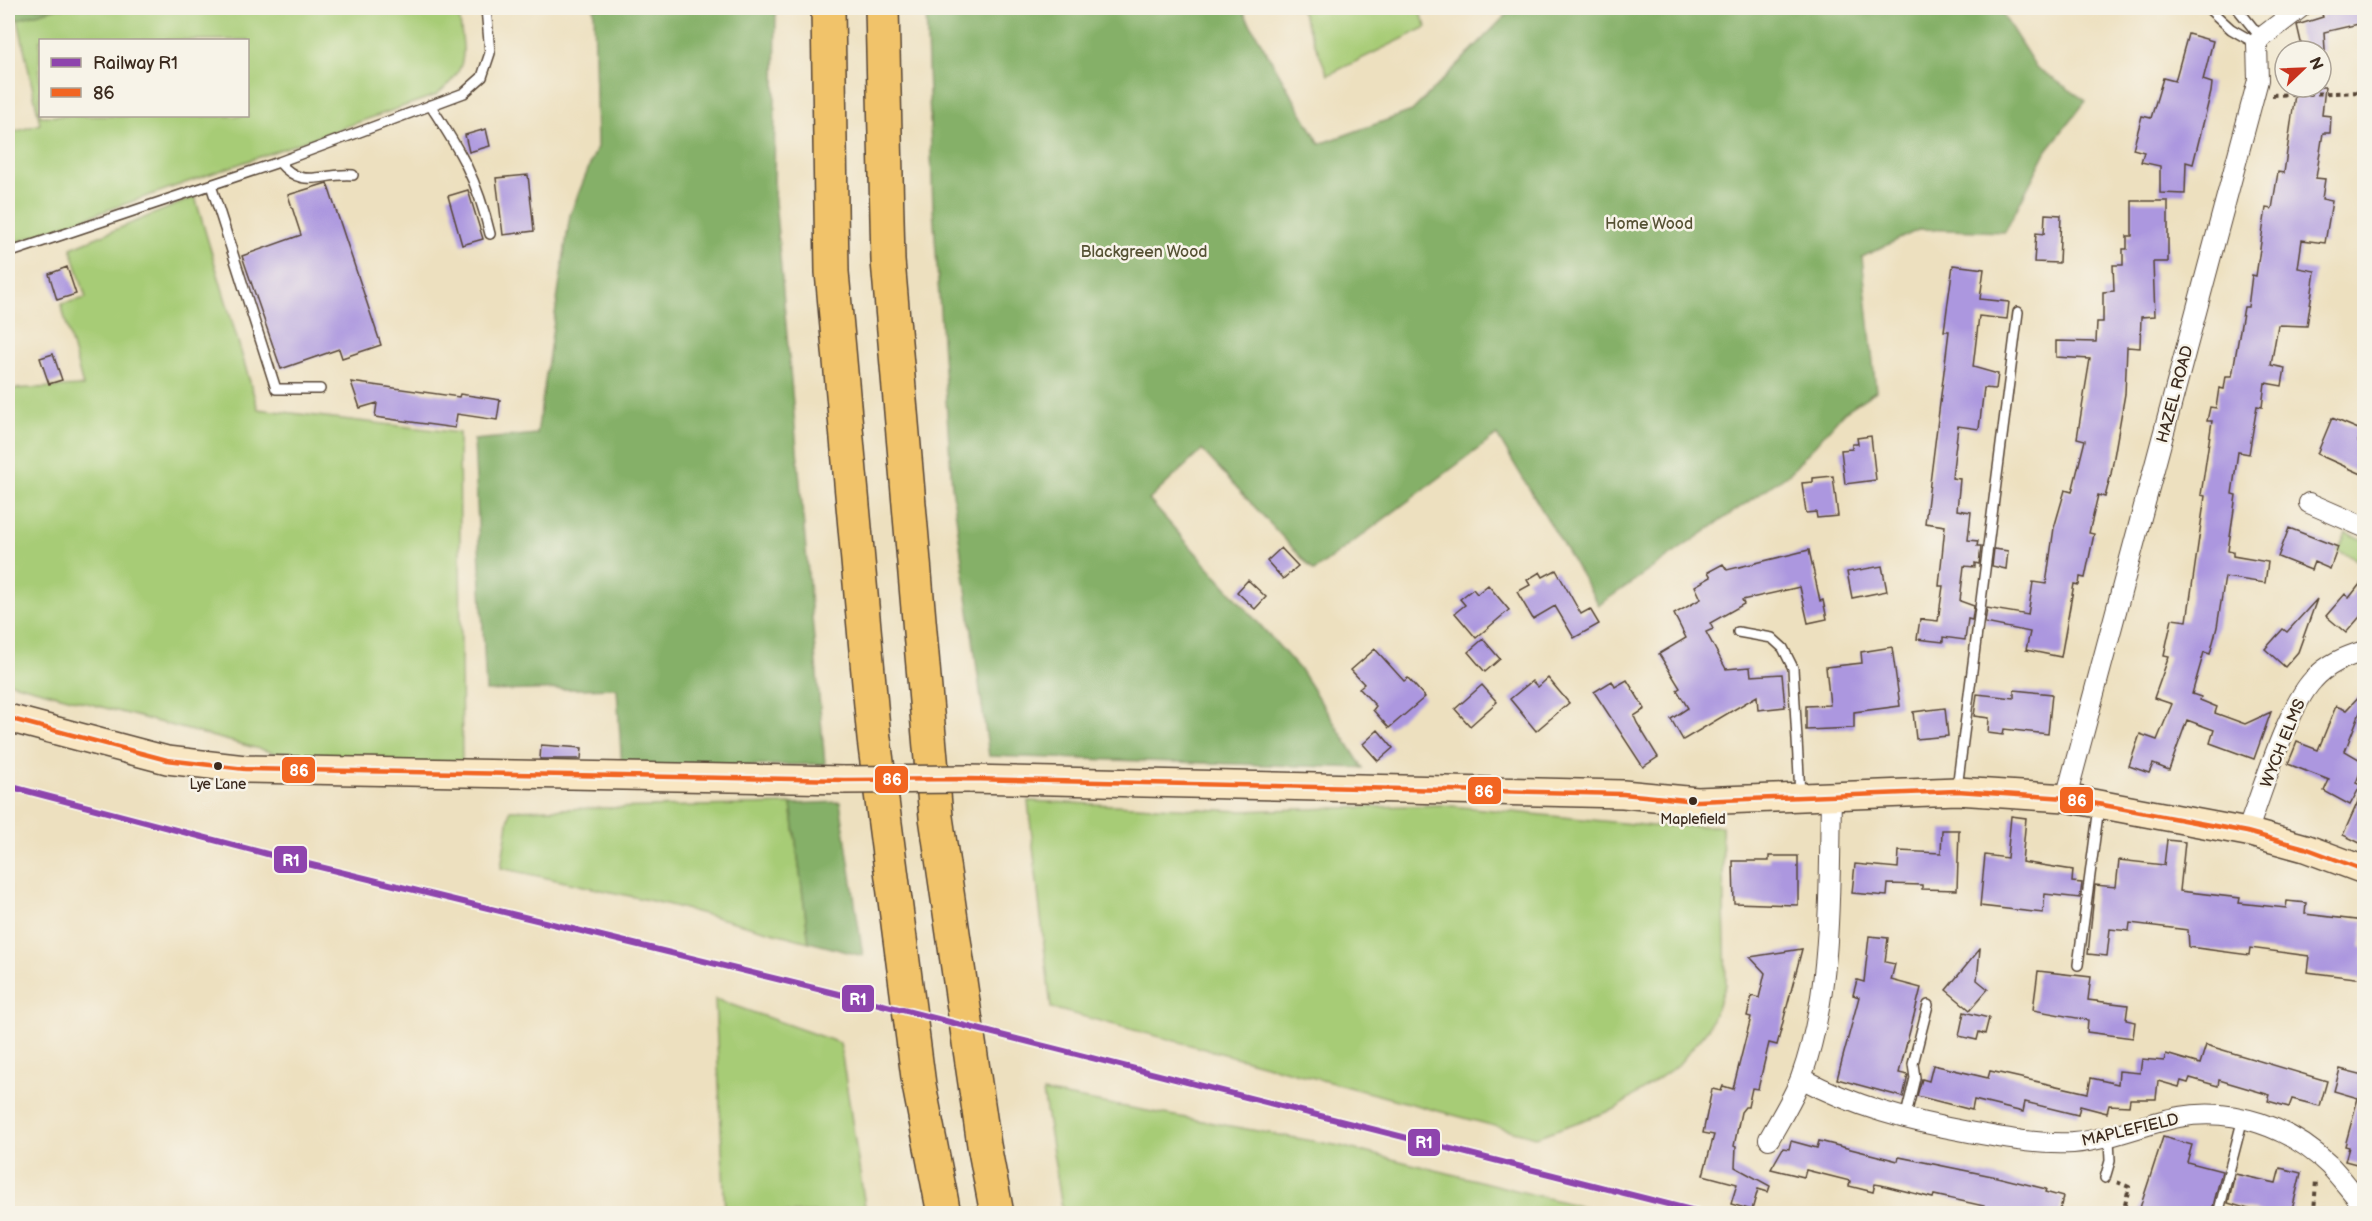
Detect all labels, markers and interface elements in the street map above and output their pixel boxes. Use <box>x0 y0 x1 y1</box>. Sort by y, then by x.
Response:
legend <box>39 39 249 117</box>
north arrow <box>2273 39 2333 99</box>
text: Railway R1 <box>93 53 178 74</box>
text: N <box>2304 54 2327 73</box>
text: 86 <box>93 83 115 104</box>
park label: Home Wood <box>1605 215 1693 234</box>
park label: Blackgreen Wood <box>1081 243 1207 262</box>
street label: HAZEL ROAD <box>2153 344 2198 445</box>
street label: WYCH ELMS <box>2257 697 2310 791</box>
line badge: 86 <box>281 756 316 784</box>
marker: Lye Lane <box>212 760 224 772</box>
text: 86 <box>289 762 309 781</box>
line badge: 86 <box>874 765 909 794</box>
text: 86 <box>882 771 902 790</box>
place label: Lye Lane <box>190 776 246 793</box>
line badge: 86 <box>1467 776 1502 805</box>
text: 86 <box>1474 783 1494 802</box>
line badge: 86 <box>2059 786 2094 814</box>
text: 86 <box>2067 792 2087 811</box>
marker: Maplefield <box>1687 795 1699 807</box>
place label: Maplefield <box>1660 811 1726 828</box>
line badge: R1 <box>273 845 308 874</box>
text: R1 <box>282 852 300 871</box>
line badge: R1 <box>841 984 875 1013</box>
text: R1 <box>849 991 867 1010</box>
street label: MAPLEFIELD <box>2080 1110 2181 1151</box>
line badge: R1 <box>1407 1128 1441 1157</box>
text: R1 <box>1415 1134 1433 1153</box>

